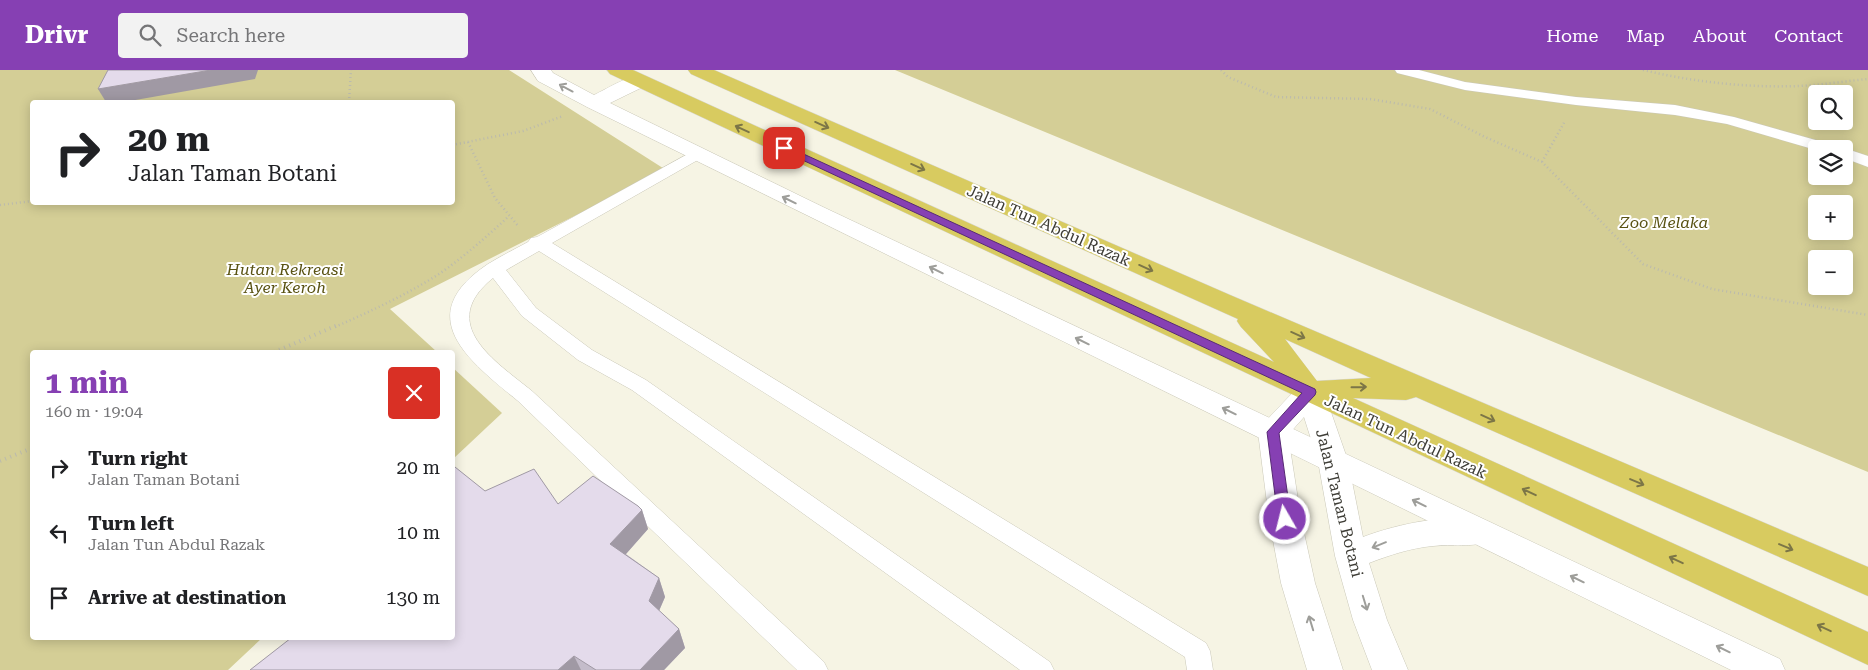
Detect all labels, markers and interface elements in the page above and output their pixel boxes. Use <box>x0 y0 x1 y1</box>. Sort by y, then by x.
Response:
search box <box>118 13 468 58</box>
text: Drivr <box>25 21 88 49</box>
icon: search <box>136 21 164 49</box>
text: Search here <box>176 24 285 47</box>
text: Home <box>1546 25 1598 46</box>
text: Map <box>1626 25 1665 46</box>
text: About <box>1693 25 1746 46</box>
text: Contact <box>1774 25 1843 46</box>
one-way arrow <box>559 83 574 92</box>
map controls <box>1808 85 1853 295</box>
button: search <box>1808 85 1853 130</box>
text: 20 m <box>128 119 210 160</box>
icon: right <box>45 120 110 185</box>
one-way arrow <box>814 121 829 131</box>
one-way arrow <box>735 123 750 133</box>
pin <box>763 127 805 169</box>
icon: arrive <box>770 134 798 162</box>
button: layers <box>1808 140 1853 185</box>
text: Jalan Taman Botani <box>128 161 337 186</box>
one-way arrow <box>910 163 925 172</box>
street label: Jalan Tun Abdul Razak <box>964 181 1134 270</box>
one-way arrow <box>782 194 797 204</box>
button: + <box>1808 195 1853 240</box>
park label: Zoo Melaka <box>1619 213 1709 232</box>
button: − <box>1808 250 1853 295</box>
park label: Hutan Rekreasi Ayer Keroh <box>226 260 343 297</box>
one-way arrow <box>1138 264 1153 273</box>
one-way arrow <box>929 265 944 274</box>
one-way arrow <box>1290 330 1305 340</box>
one-way arrow <box>1075 335 1090 345</box>
text: 1 min <box>45 365 128 400</box>
button: close <box>388 367 440 419</box>
one-way arrow <box>1350 382 1367 392</box>
street label: Jalan Tun Abdul Razak <box>1322 390 1490 482</box>
text: 160 m · 19:04 <box>45 402 143 421</box>
one-way arrow <box>1222 406 1237 415</box>
one-way arrow <box>1480 413 1495 423</box>
street label: Jalan Taman Botani <box>1312 427 1367 579</box>
text: Turn right <box>88 447 188 470</box>
icon: right <box>45 454 73 482</box>
text: 20 m <box>397 456 440 479</box>
text: Jalan Taman Botani <box>88 470 240 489</box>
one-way arrow <box>1629 478 1644 488</box>
one-way arrow <box>1522 487 1537 497</box>
position arrow <box>1258 492 1310 544</box>
one-way arrow <box>1412 498 1427 507</box>
text: Turn left <box>88 512 174 535</box>
icon: left <box>45 519 73 547</box>
text: 10 m <box>397 521 440 544</box>
text: Jalan Tun Abdul Razak <box>88 535 265 554</box>
one-way arrow <box>1372 541 1387 550</box>
one-way arrow <box>1778 542 1793 552</box>
one-way arrow <box>1669 555 1684 565</box>
one-way arrow <box>1569 573 1584 583</box>
icon: arrive <box>45 584 73 612</box>
text: Arrive at destination <box>88 586 286 609</box>
text: 130 m <box>386 586 440 609</box>
one-way arrow <box>1361 595 1371 611</box>
one-way arrow <box>1305 616 1315 632</box>
one-way arrow <box>1817 623 1832 633</box>
one-way arrow <box>1716 644 1731 653</box>

